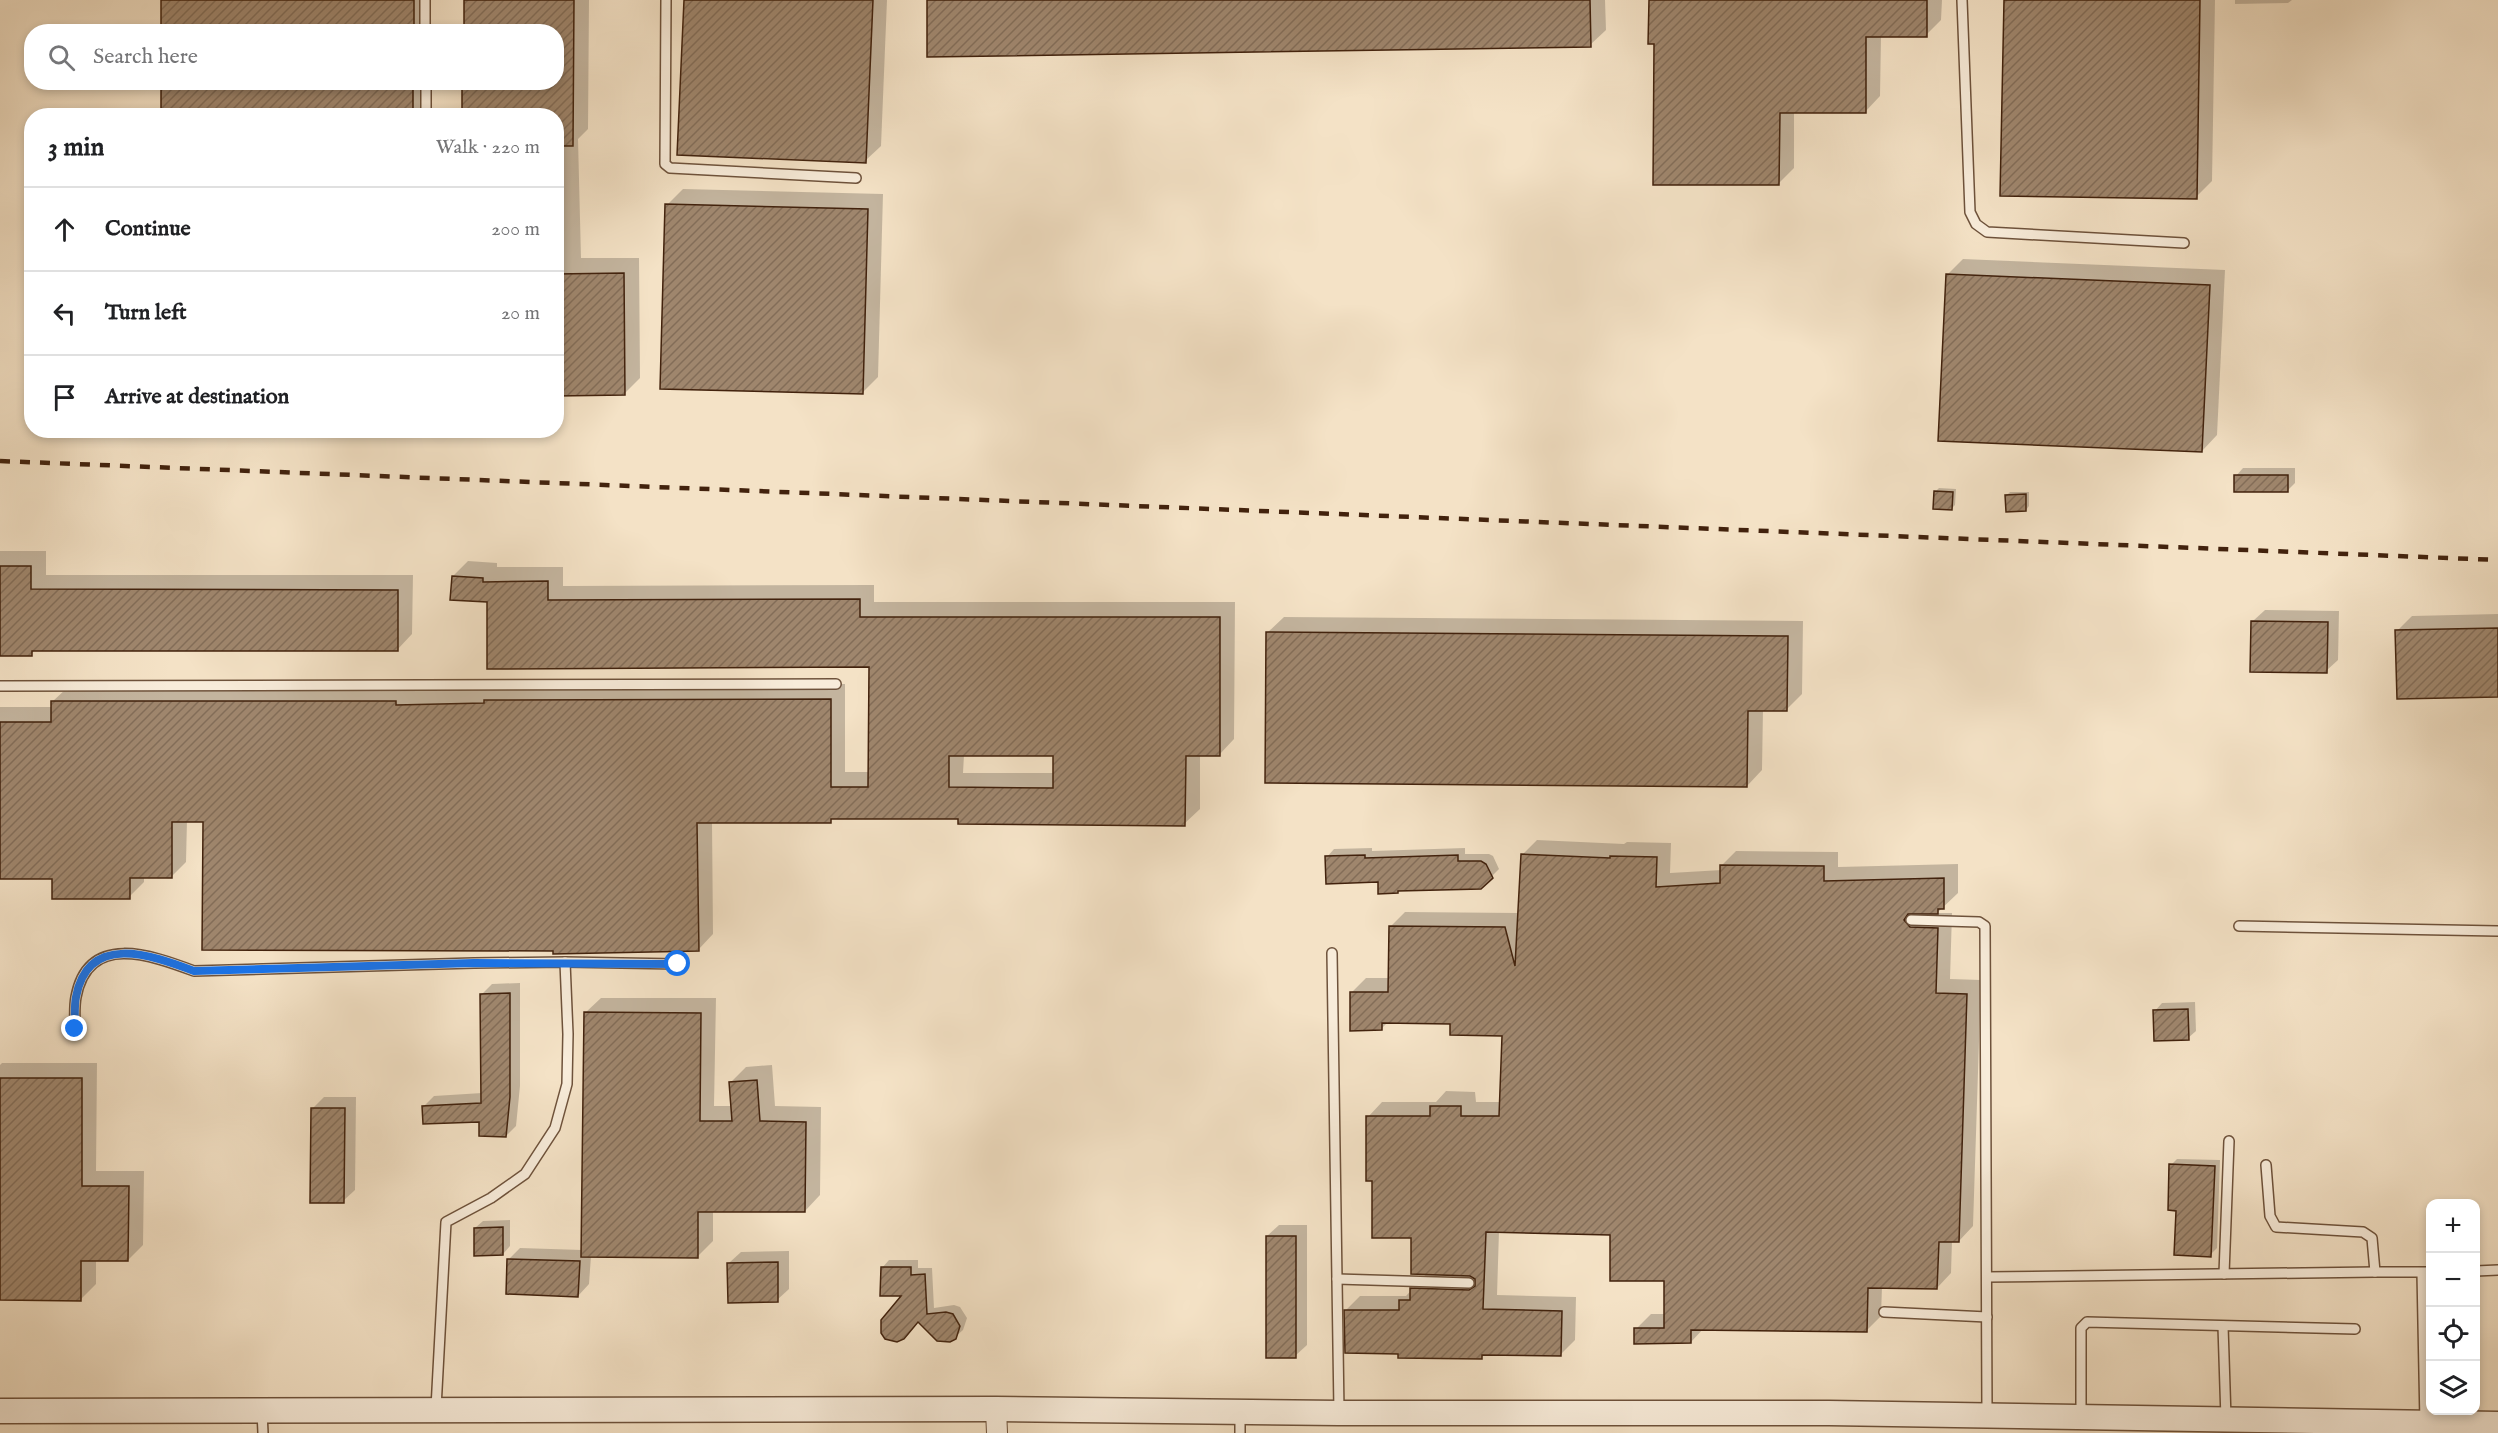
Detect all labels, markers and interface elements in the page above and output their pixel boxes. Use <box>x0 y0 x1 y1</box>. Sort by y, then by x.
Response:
search box <box>24 24 564 90</box>
icon: search <box>45 41 78 74</box>
text: Search here <box>93 43 198 71</box>
text: 3 min <box>48 131 104 164</box>
text: Walk · 220 m <box>436 135 540 160</box>
icon: ahead <box>48 213 81 246</box>
text: Continue <box>105 215 191 243</box>
text: 200 m <box>491 217 540 242</box>
icon: left <box>48 297 81 330</box>
text: Turn left <box>105 299 187 327</box>
text: 20 m <box>501 301 540 326</box>
icon: arrive <box>48 381 81 414</box>
text: Arrive at destination <box>105 383 289 411</box>
route start <box>664 950 690 976</box>
route end <box>61 1015 87 1041</box>
map controls <box>2426 1199 2480 1415</box>
button: + <box>2426 1199 2480 1253</box>
button: − <box>2426 1253 2480 1307</box>
button: locate <box>2426 1307 2480 1361</box>
button: layers <box>2426 1361 2480 1415</box>

